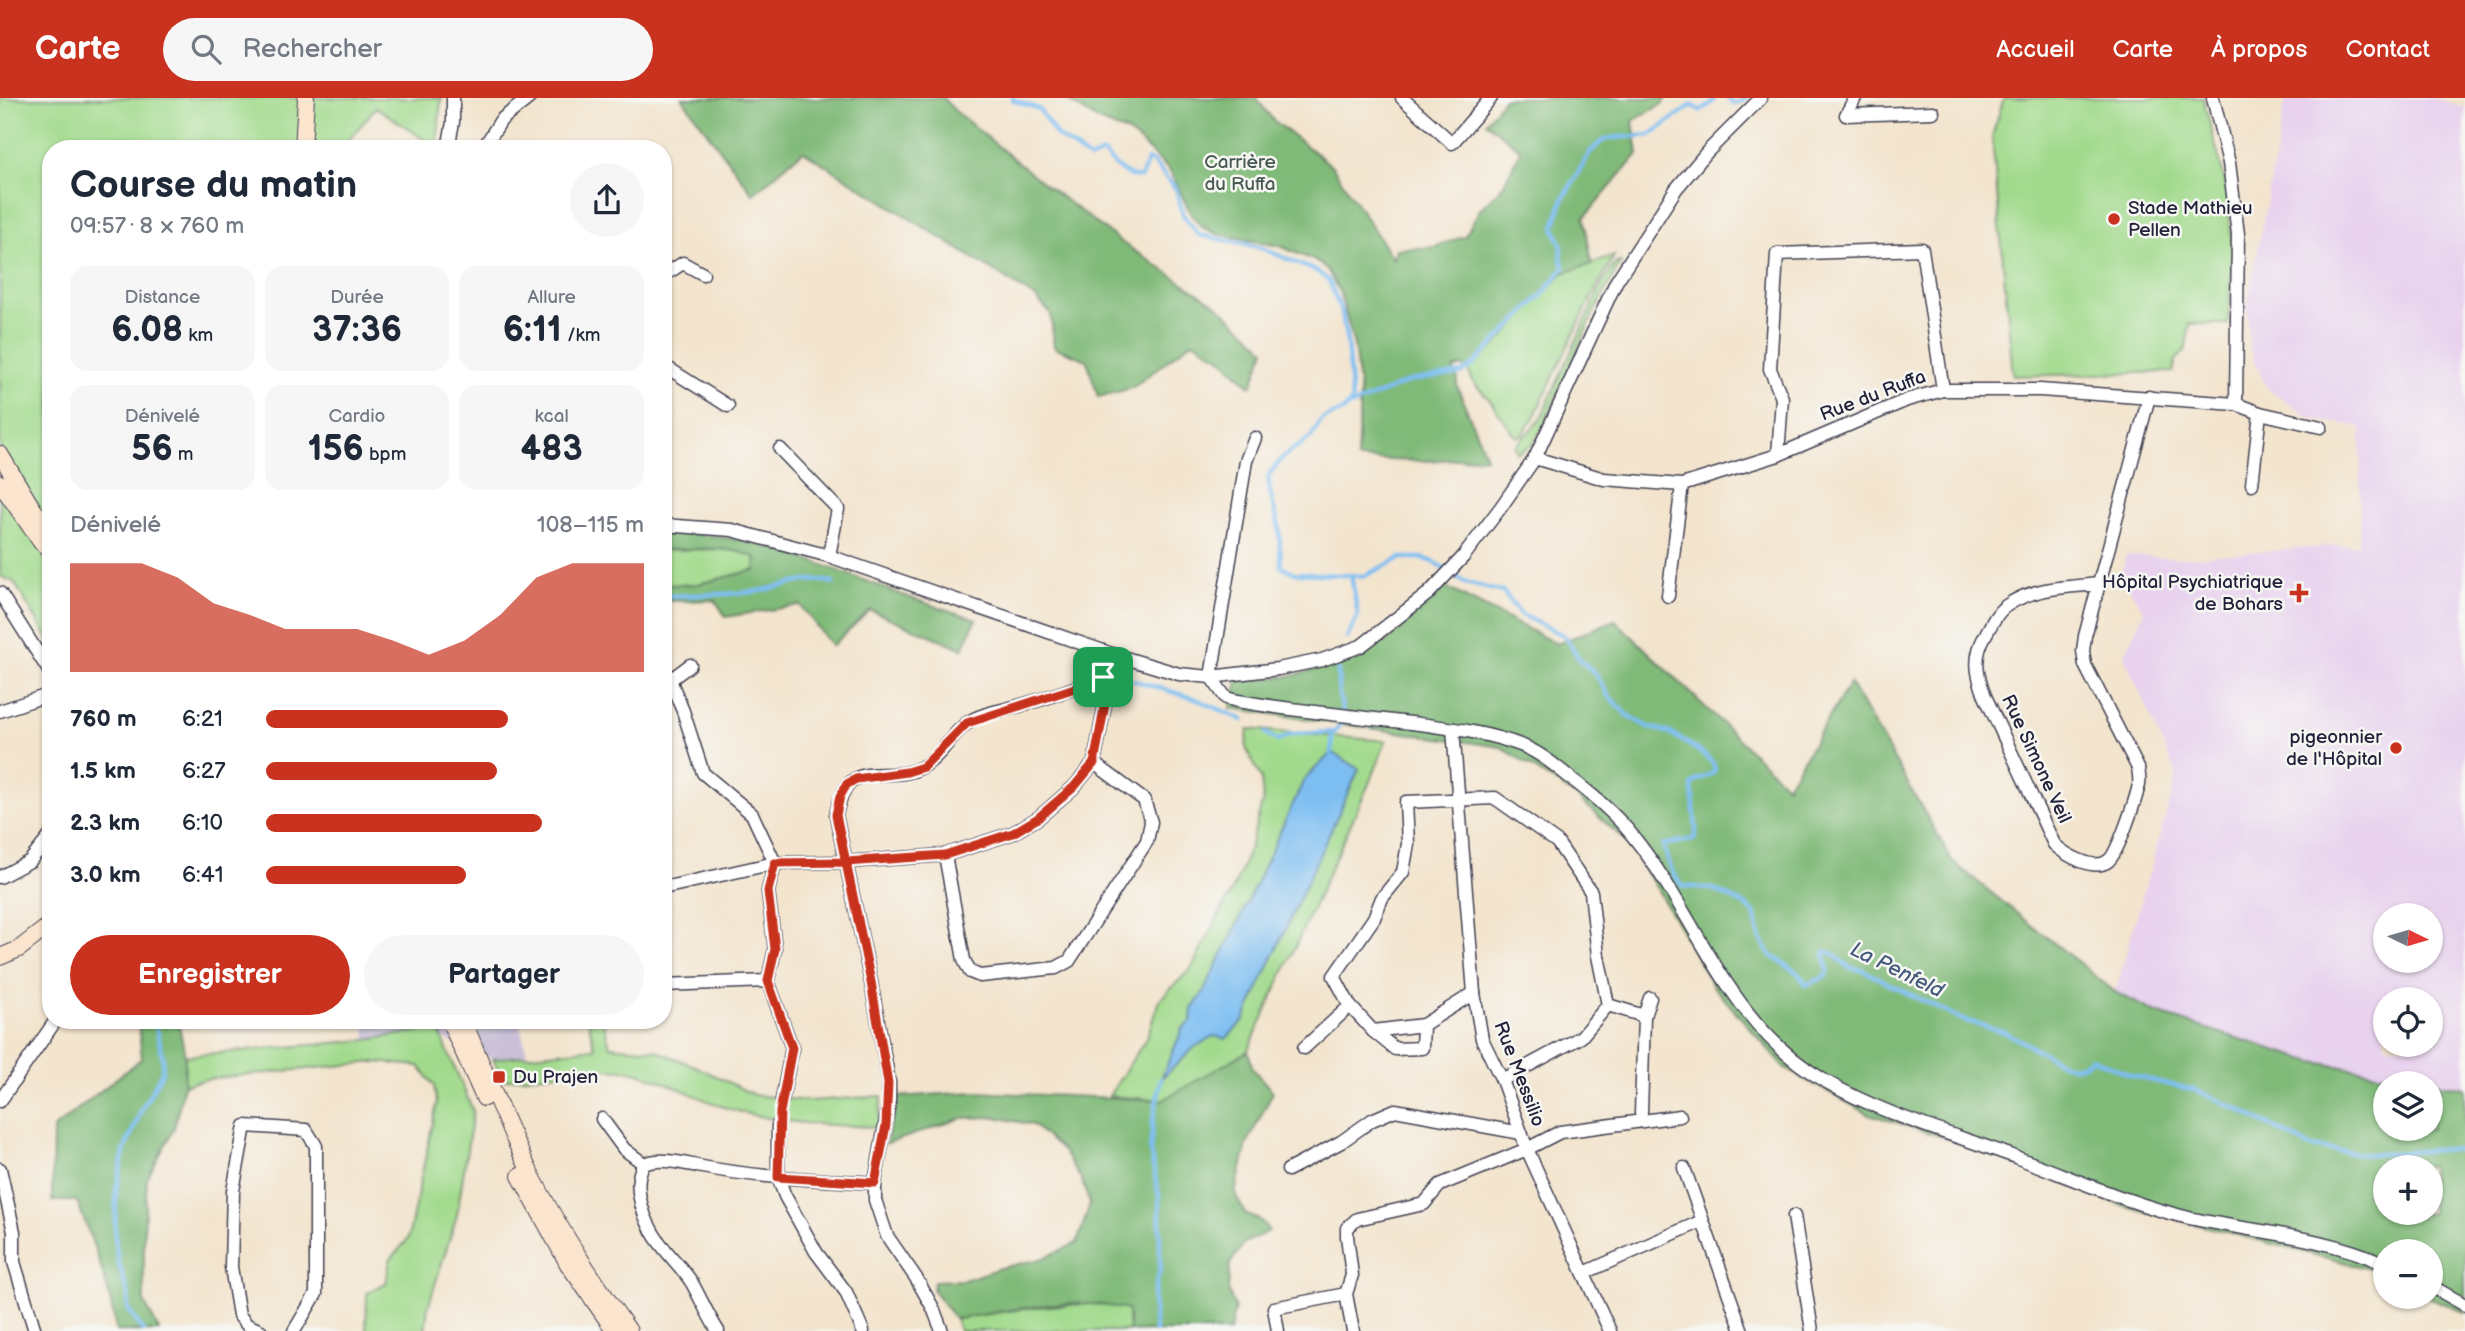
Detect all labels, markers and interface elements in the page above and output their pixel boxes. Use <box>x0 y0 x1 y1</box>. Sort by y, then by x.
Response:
search box <box>163 18 653 81</box>
text: Carte <box>35 29 121 69</box>
icon: search <box>187 30 225 68</box>
text: Rechercher <box>243 34 382 65</box>
text: Accueil <box>1996 35 2075 64</box>
text: Carte <box>2113 35 2173 64</box>
text: À propos <box>2211 35 2307 64</box>
text: Contact <box>2345 35 2430 64</box>
park label: Carrière du Ruffa <box>1204 151 1276 196</box>
text: Course du matin <box>70 163 357 208</box>
button: share <box>570 163 644 237</box>
place label: Stade Mathieu Pellen <box>2128 197 2253 242</box>
marker: Stade Mathieu Pellen <box>2106 211 2122 227</box>
text: 09:57 · 8 × 760 m <box>70 212 244 240</box>
text: Distance <box>124 286 200 309</box>
text: Durée <box>330 286 384 309</box>
text: Allure <box>527 286 576 309</box>
text: 6.08 <box>111 309 183 352</box>
text: 37:36 <box>312 309 402 352</box>
text: 6:11 <box>503 309 562 352</box>
text: km <box>183 324 213 347</box>
text: /km <box>562 324 601 347</box>
street label: Rue du Ruffa <box>1817 365 1929 427</box>
text: Dénivelé <box>125 405 200 428</box>
text: Cardio <box>329 405 385 428</box>
text: kcal <box>535 405 569 428</box>
text: 56 <box>131 428 173 471</box>
text: 156 <box>308 428 364 471</box>
text: 483 <box>521 428 583 471</box>
text: m <box>173 443 193 466</box>
text: bpm <box>364 443 406 466</box>
text: Dénivelé <box>70 511 161 539</box>
text: 108–115 m <box>537 511 644 539</box>
place label: Hôpital Psychiatrique de Bohars <box>2102 571 2283 616</box>
marker: Hôpital Psychiatrique de Bohars <box>2289 583 2309 603</box>
pin <box>1073 647 1133 707</box>
icon: arrive <box>1084 658 1122 696</box>
street label: Rue Simone Veil <box>1996 691 2076 827</box>
text: 760 m <box>70 705 137 733</box>
text: 6:21 <box>182 705 223 733</box>
place label: pigeonnier de l'Hôpital <box>2286 726 2383 771</box>
marker: pigeonnier de l'Hôpital <box>2388 740 2404 756</box>
text: 1.5 km <box>70 757 136 785</box>
text: 6:27 <box>182 757 226 785</box>
text: 2.3 km <box>70 809 140 837</box>
text: 6:10 <box>182 809 223 837</box>
text: 3.0 km <box>70 861 141 889</box>
text: 6:41 <box>182 861 224 889</box>
north arrow <box>2373 903 2443 973</box>
map controls <box>2373 903 2443 1309</box>
button: Enregistrer <box>70 935 350 1015</box>
button: Partager <box>364 935 644 1015</box>
water label: La Penfeld <box>1846 937 1949 1004</box>
button: locate <box>2373 987 2443 1057</box>
street label: Rue Messilio <box>1488 1018 1550 1130</box>
place label: Du Prajen <box>513 1066 598 1089</box>
marker: Du Prajen <box>491 1069 507 1085</box>
button: layers <box>2373 1071 2443 1141</box>
button: + <box>2373 1155 2443 1225</box>
button: − <box>2373 1239 2443 1309</box>

